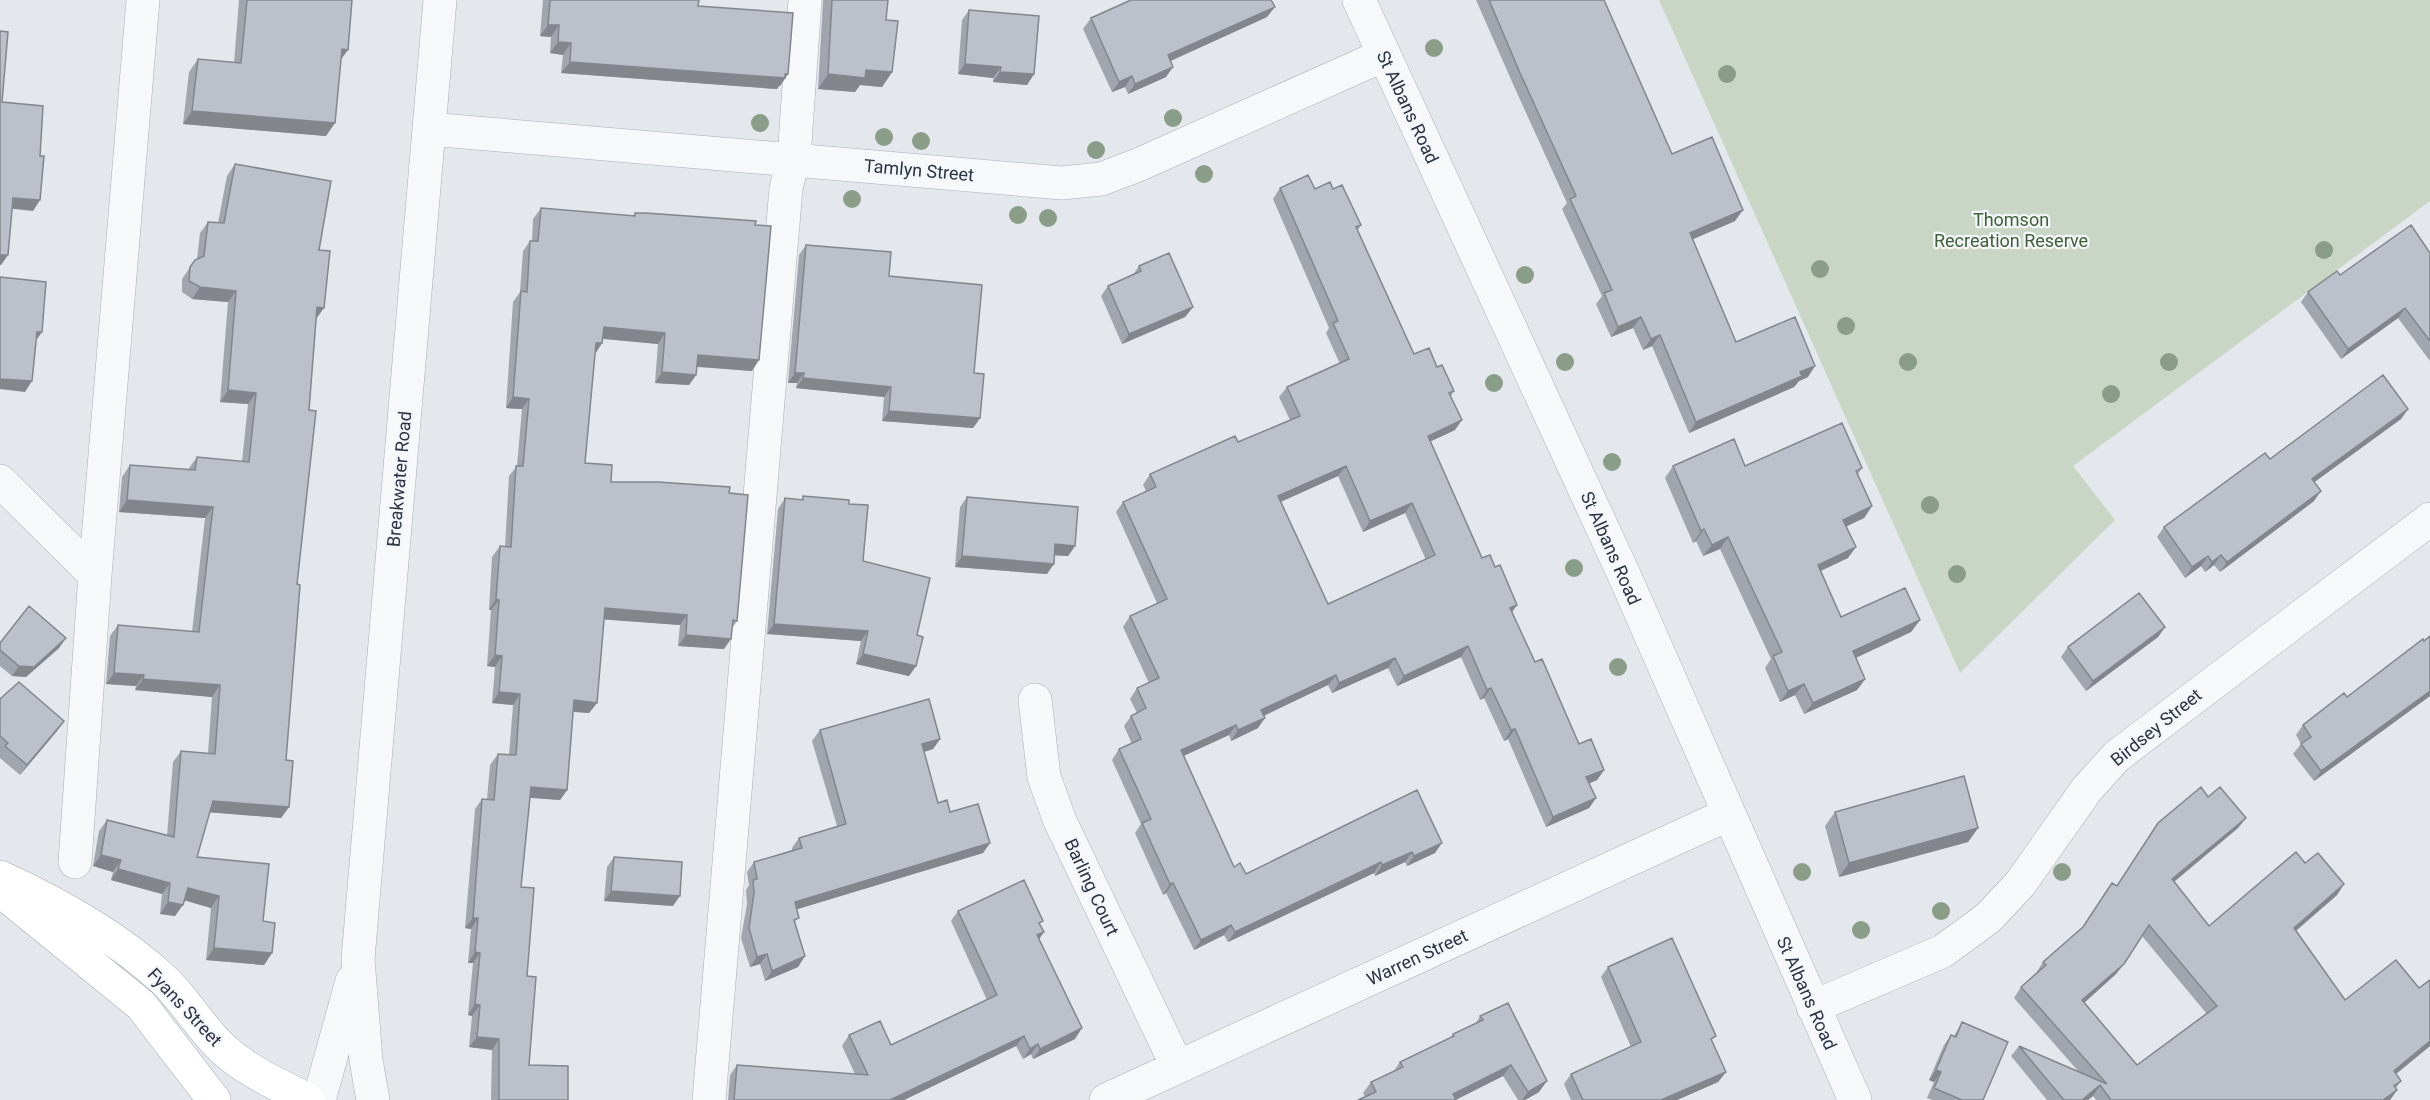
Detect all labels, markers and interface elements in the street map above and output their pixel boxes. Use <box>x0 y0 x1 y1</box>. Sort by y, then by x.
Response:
street label: St Albans Road <box>1373 47 1443 167</box>
street label: Tamlyn Street <box>863 155 975 185</box>
park label: Thomson Recreation Reserve <box>1934 209 2088 251</box>
street label: Breakwater Road <box>383 410 415 548</box>
street label: St Albans Road <box>1577 488 1645 608</box>
street label: Birdsey Street <box>2106 684 2206 770</box>
street label: Barling Court <box>1060 835 1124 939</box>
street label: Warren Street <box>1363 924 1471 990</box>
street label: St Albans Road <box>1773 933 1841 1053</box>
street label: Fyans Street <box>144 964 227 1050</box>

